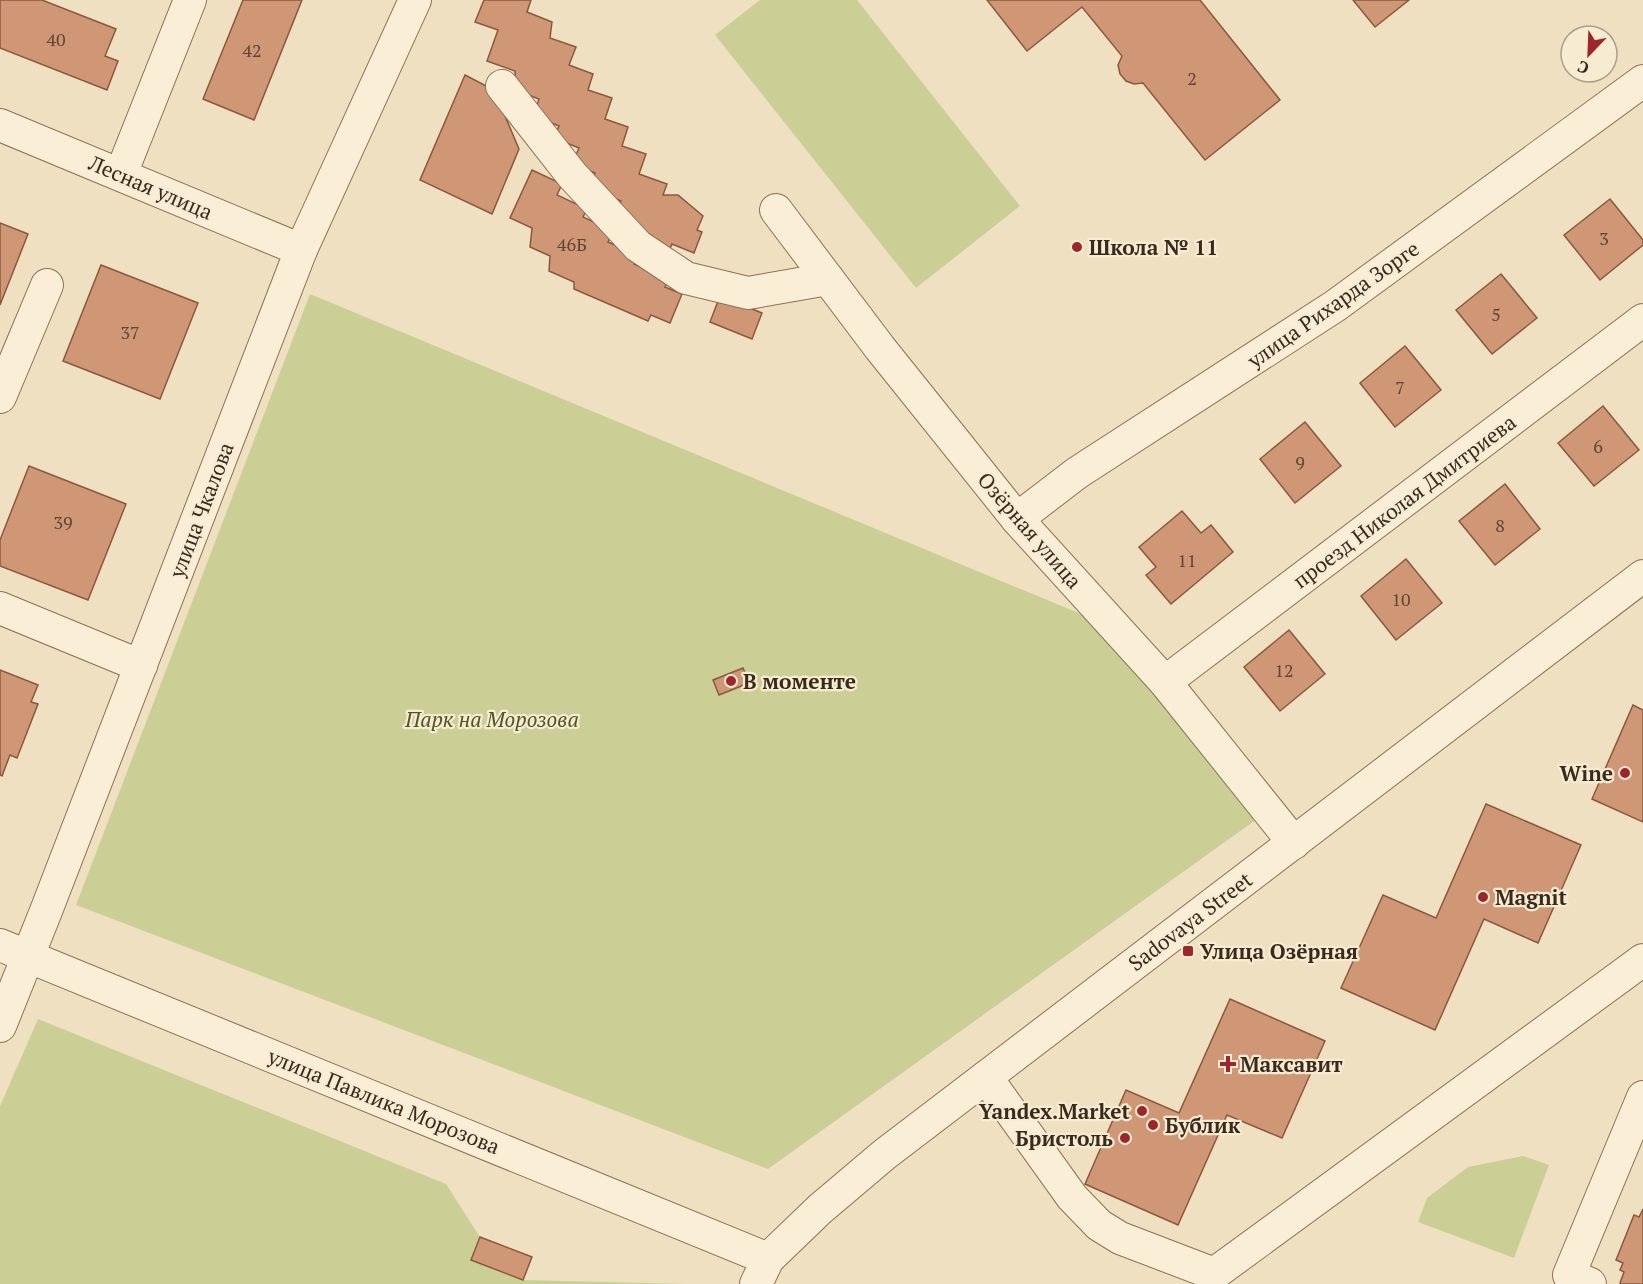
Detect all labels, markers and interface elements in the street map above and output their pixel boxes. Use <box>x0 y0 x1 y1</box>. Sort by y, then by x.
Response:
north arrow <box>1559 24 1619 84</box>
house number: 40 <box>46 27 66 51</box>
house number: 42 <box>242 38 262 62</box>
text: С <box>1574 56 1592 80</box>
house number: 2 <box>1187 66 1197 90</box>
street label: Лесная улица <box>84 148 217 226</box>
house number: 3 <box>1599 226 1609 250</box>
house number: 46Б <box>557 232 587 256</box>
place label: Школа № 11 <box>1089 233 1218 261</box>
street label: улица Рихарда Зорге <box>1241 234 1424 374</box>
marker: Школа № 11 <box>1070 240 1084 254</box>
house number: 5 <box>1491 302 1501 326</box>
house number: 37 <box>120 320 140 344</box>
house number: 7 <box>1395 375 1405 399</box>
street label: проезд Николая Дмитриева <box>1287 408 1522 594</box>
house number: 6 <box>1593 434 1603 458</box>
street label: улица Чкалова <box>162 438 240 583</box>
house number: 9 <box>1295 450 1305 474</box>
street label: Озёрная улица <box>972 466 1089 594</box>
house number: 39 <box>53 510 73 534</box>
house number: 8 <box>1495 513 1505 537</box>
house number: 11 <box>1177 548 1197 572</box>
house number: 10 <box>1391 587 1411 611</box>
house number: 12 <box>1274 658 1294 682</box>
place label: В моменте <box>743 667 856 695</box>
marker: В моменте <box>724 674 738 688</box>
park label: Парк на Морозова <box>404 705 579 733</box>
place label: Wine <box>1560 759 1613 787</box>
marker: Wine <box>1618 766 1632 780</box>
street label: Sadovaya Street <box>1122 865 1258 977</box>
place label: Magnit <box>1495 883 1568 911</box>
marker: Magnit <box>1476 890 1490 904</box>
place label: Улица Озёрная <box>1200 937 1358 965</box>
marker: Улица Озёрная <box>1181 944 1195 958</box>
street label: улица Павлика Морозова <box>263 1041 504 1161</box>
place label: Максавит <box>1240 1050 1343 1078</box>
marker: Максавит <box>1221 1057 1235 1071</box>
place label: Yandex.Market <box>979 1097 1131 1125</box>
marker: Yandex.Market <box>1135 1104 1149 1118</box>
place label: Бублик <box>1165 1111 1241 1139</box>
marker: Бублик <box>1146 1118 1160 1132</box>
place label: Бристоль <box>1015 1124 1113 1152</box>
marker: Бристоль <box>1118 1131 1132 1145</box>

